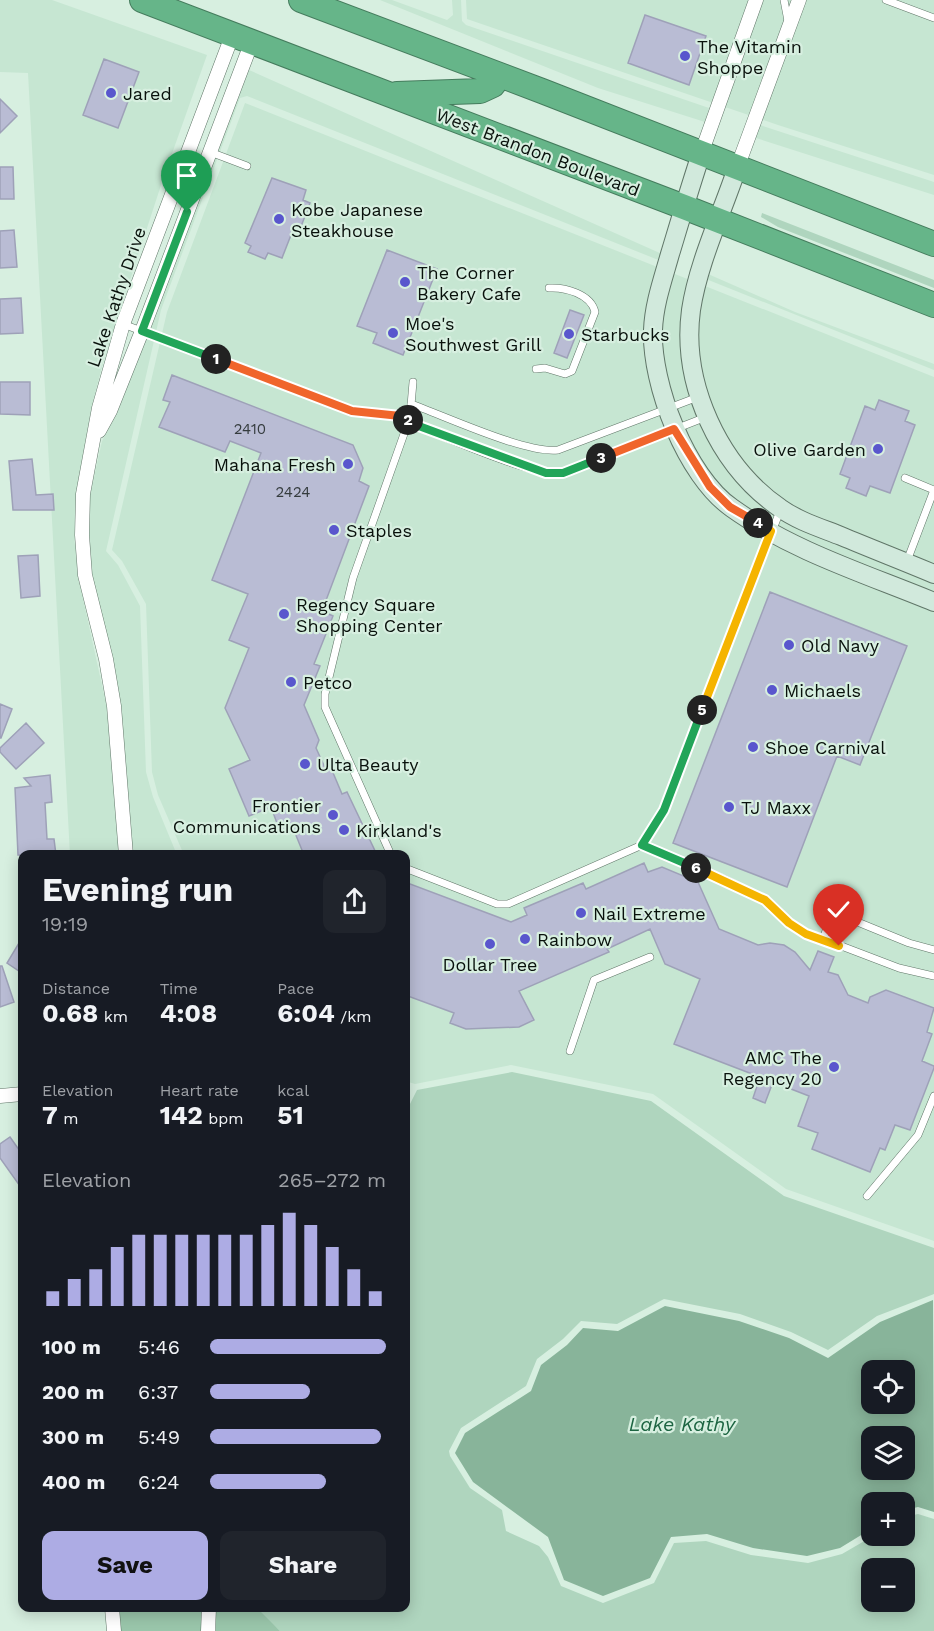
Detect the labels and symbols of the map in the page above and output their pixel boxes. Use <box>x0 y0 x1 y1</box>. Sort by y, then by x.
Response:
place label: The Vitamin Shoppe <box>697 36 802 78</box>
marker: The Vitamin Shoppe <box>678 49 692 63</box>
place label: Jared <box>123 83 172 104</box>
marker: Jared <box>104 86 118 100</box>
street label: West Brandon Boulevard <box>433 103 643 201</box>
pin <box>161 150 212 212</box>
place label: Kobe Japanese Steakhouse <box>291 199 423 241</box>
marker: Kobe Japanese Steakhouse <box>272 212 286 226</box>
street label: Lake Kathy Drive <box>82 224 150 370</box>
place label: The Corner Bakery Cafe <box>417 262 521 304</box>
marker: The Corner Bakery Cafe <box>398 275 412 289</box>
place label: Moe's Southwest Grill <box>405 313 542 355</box>
place label: Starbucks <box>581 324 670 345</box>
marker: Moe's Southwest Grill <box>386 326 400 340</box>
marker: Starbucks <box>562 327 576 341</box>
pin: 1 <box>201 344 231 374</box>
pin: 2 <box>393 405 423 435</box>
house number: 2410 <box>234 420 266 438</box>
place label: Olive Garden <box>753 439 866 460</box>
marker: Olive Garden <box>871 442 885 456</box>
pin: 3 <box>586 443 616 473</box>
place label: Mahana Fresh <box>214 454 336 475</box>
marker: Mahana Fresh <box>341 457 355 471</box>
house number: 2424 <box>276 483 310 501</box>
pin: 4 <box>743 508 773 538</box>
place label: Staples <box>346 520 412 541</box>
marker: Staples <box>327 523 341 537</box>
place label: Regency Square Shopping Center <box>296 594 443 636</box>
marker: Regency Square Shopping Center <box>277 607 291 621</box>
place label: Old Navy <box>801 635 880 656</box>
marker: Old Navy <box>782 638 796 652</box>
place label: Petco <box>303 672 352 693</box>
marker: Petco <box>284 675 298 689</box>
place label: Michaels <box>784 680 861 701</box>
marker: Michaels <box>765 683 779 697</box>
pin: 5 <box>687 695 717 725</box>
place label: Shoe Carnival <box>765 737 886 758</box>
marker: Shoe Carnival <box>746 740 760 754</box>
place label: Ulta Beauty <box>317 754 419 775</box>
marker: Ulta Beauty <box>298 757 312 771</box>
place label: Frontier Communications <box>173 795 321 837</box>
place label: TJ Maxx <box>741 797 811 818</box>
marker: TJ Maxx <box>722 800 736 814</box>
marker: Frontier Communications <box>326 808 340 822</box>
place label: Kirkland's <box>356 820 442 841</box>
marker: Kirkland's <box>337 823 351 837</box>
pin: 6 <box>681 853 711 883</box>
pin <box>813 884 864 946</box>
place label: Nail Extreme <box>593 903 706 924</box>
marker: Nail Extreme <box>574 906 588 920</box>
place label: Rainbow <box>537 929 612 950</box>
marker: Rainbow <box>518 932 532 946</box>
marker: Dollar Tree <box>483 937 497 951</box>
place label: Dollar Tree <box>442 954 538 975</box>
place label: AMC The Regency 20 <box>722 1047 822 1089</box>
marker: AMC The Regency 20 <box>827 1060 841 1074</box>
water label: Lake Kathy <box>629 1412 737 1436</box>

